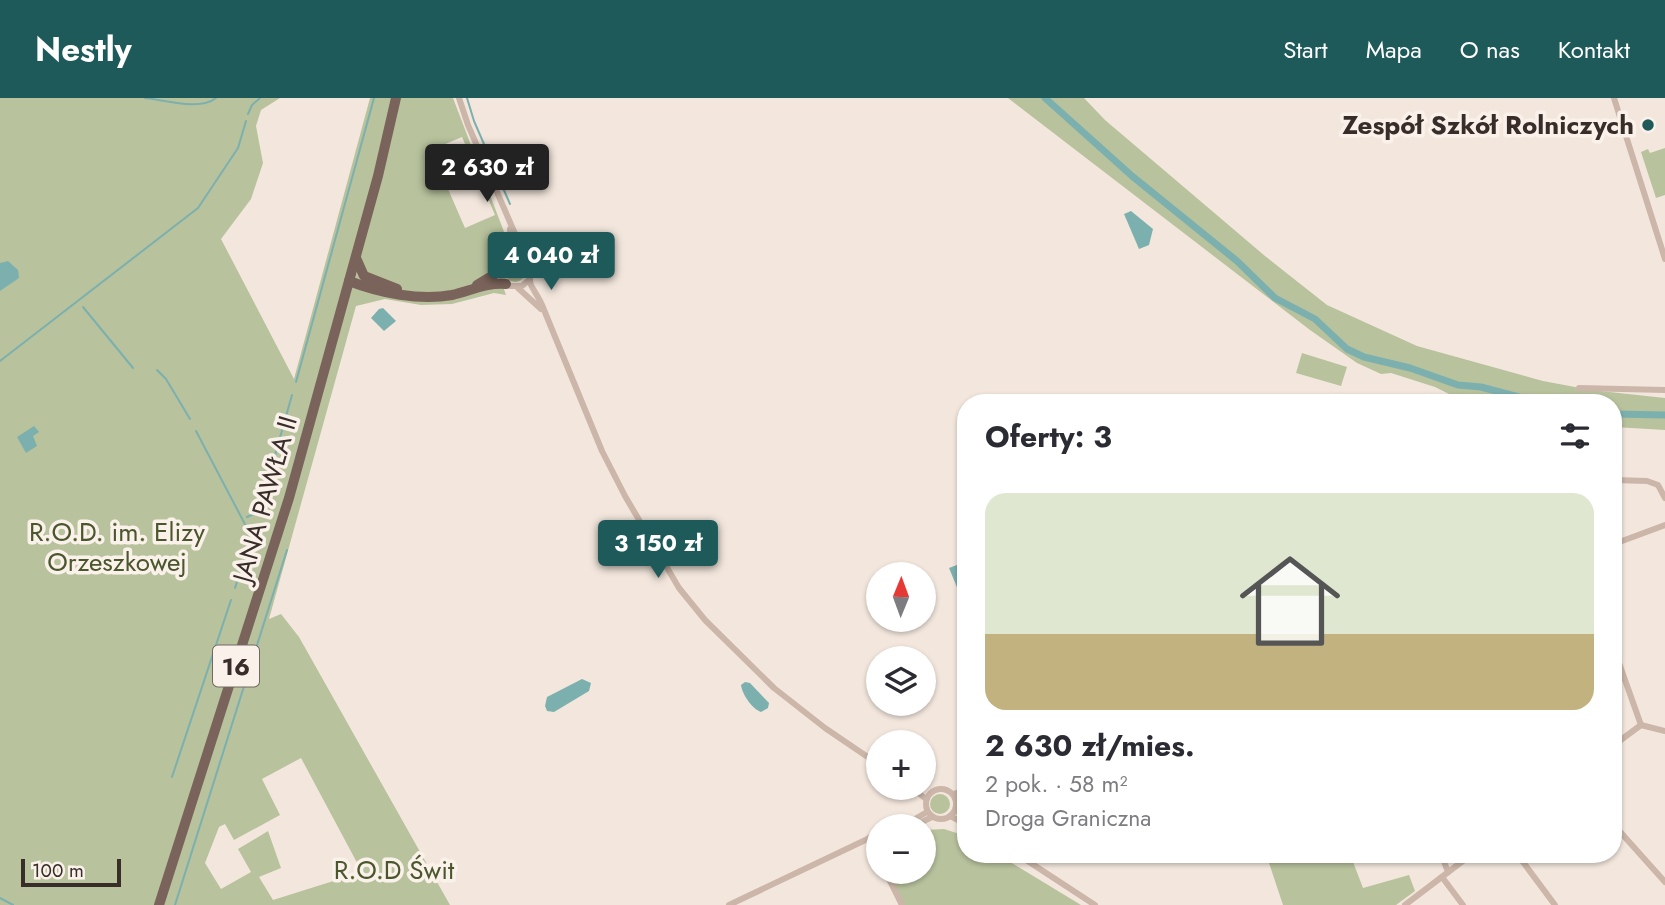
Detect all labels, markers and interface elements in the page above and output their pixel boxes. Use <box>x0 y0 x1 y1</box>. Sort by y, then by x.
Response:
text: Nestly <box>35 26 132 73</box>
text: Start <box>1283 32 1328 67</box>
text: Mapa <box>1366 32 1422 67</box>
text: O nas <box>1460 32 1520 67</box>
text: Kontakt <box>1558 32 1630 67</box>
place label: Zespół Szkół Rolniczych <box>1342 106 1634 144</box>
marker: Zespół Szkół Rolniczych <box>1640 117 1656 133</box>
pin: 2 630 zł <box>415 144 559 204</box>
text: 2 630 zł <box>441 150 533 184</box>
pin: 4 040 zł <box>479 232 623 292</box>
text: 4 040 zł <box>504 238 598 272</box>
street label: JANA PAWŁA II <box>222 411 307 590</box>
text: Oferty: 3 <box>985 415 1112 458</box>
icon: filters <box>1556 417 1594 455</box>
park label: R.O.D. im. Elizy Orzeszkowej <box>29 513 206 581</box>
pin: 3 150 zł <box>586 520 730 580</box>
text: 3 150 zł <box>614 526 702 560</box>
icon: home <box>1227 538 1353 664</box>
north arrow <box>866 562 936 632</box>
map controls <box>866 562 936 884</box>
road number: 16 <box>213 646 259 686</box>
button: layers <box>866 646 936 716</box>
text: 2 630 zł/mies. <box>985 724 1195 767</box>
button: + <box>866 730 936 800</box>
text: 2 pok. · 58 m² <box>985 767 1127 801</box>
text: Droga Graniczna <box>985 801 1151 835</box>
button: − <box>866 814 936 884</box>
park label: R.O.D Świt <box>334 851 455 889</box>
scale bar <box>21 856 121 888</box>
text: 100 m <box>32 857 84 884</box>

